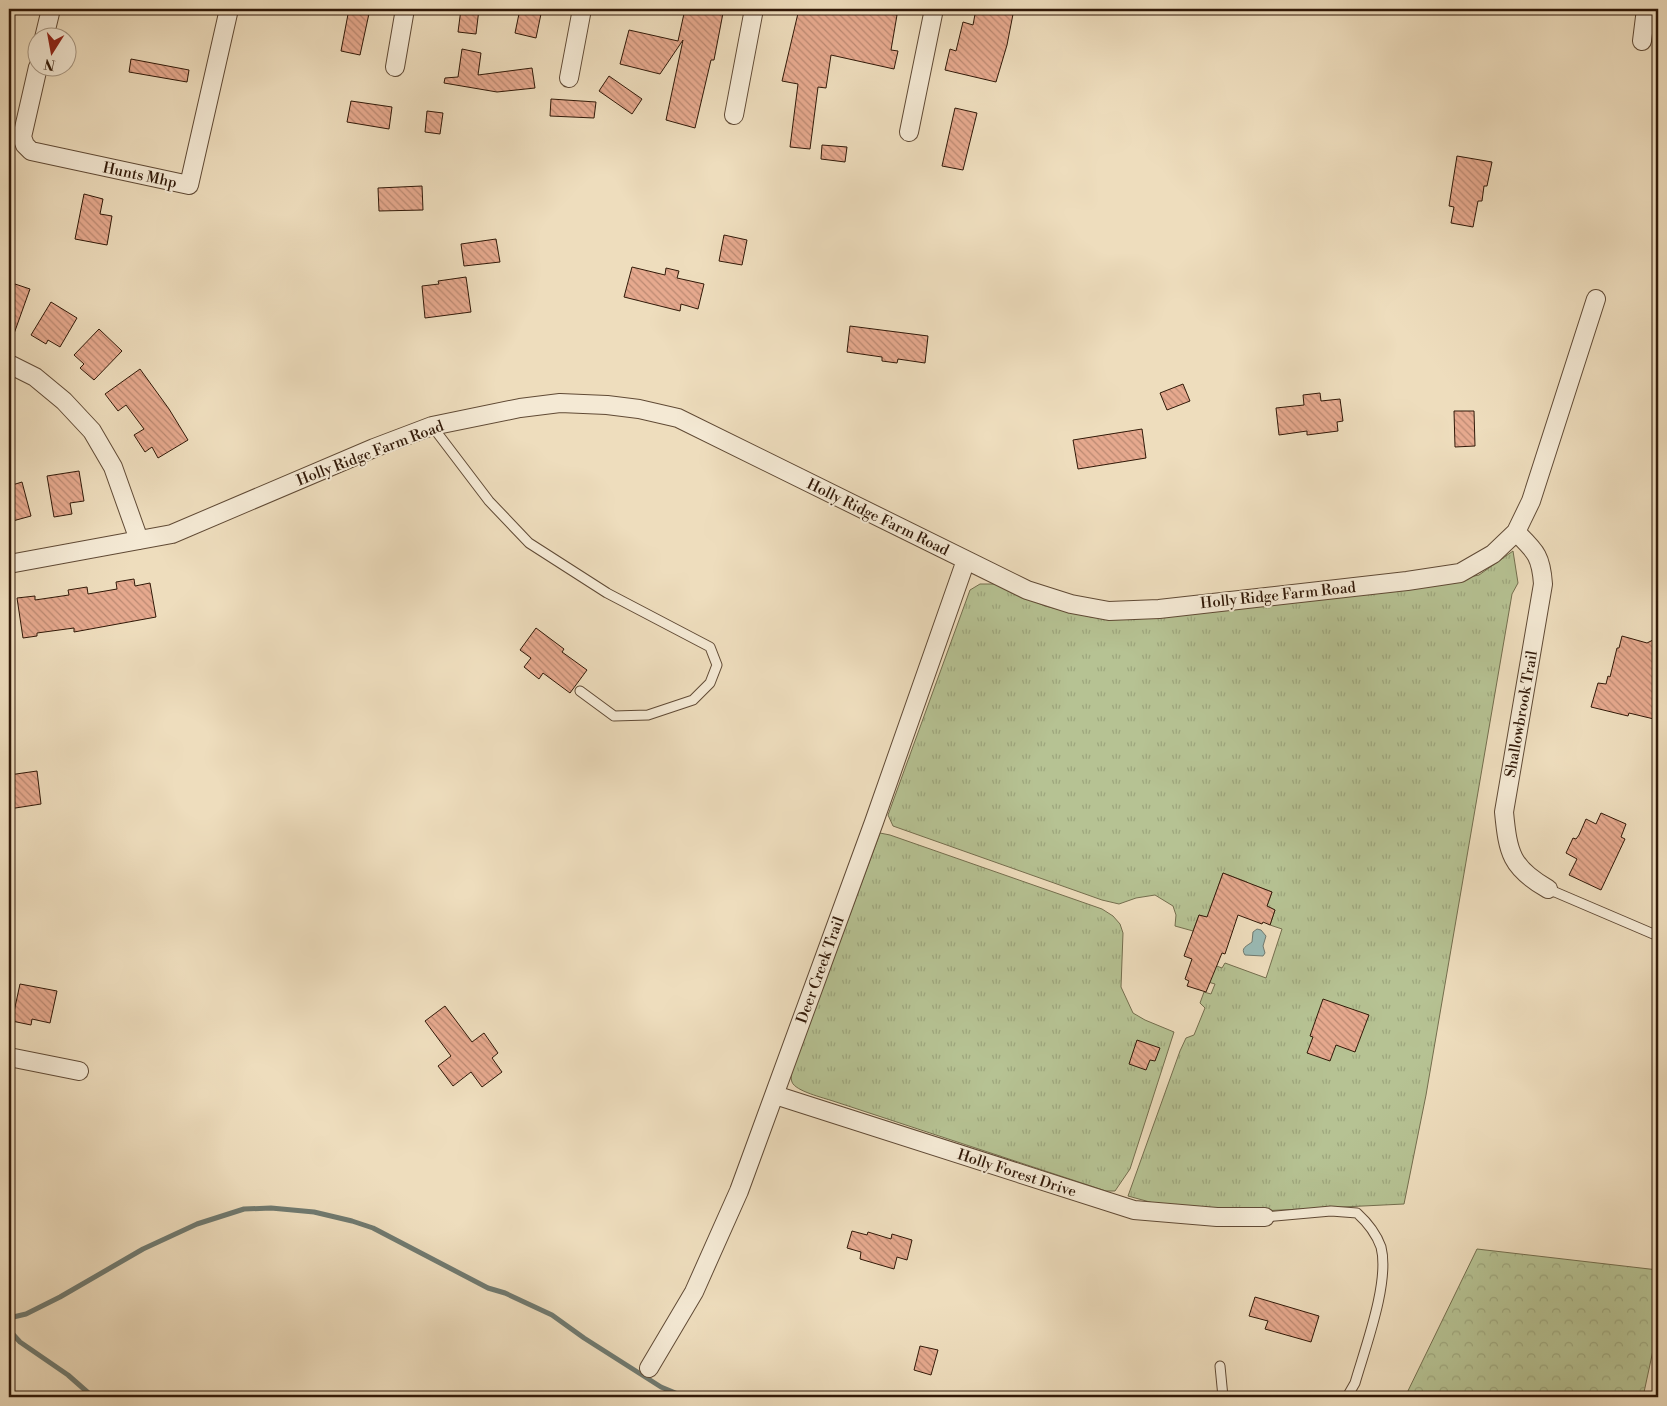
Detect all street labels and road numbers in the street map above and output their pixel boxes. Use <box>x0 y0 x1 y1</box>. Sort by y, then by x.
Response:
street label: Hunts Mhp <box>101 158 179 193</box>
street label: Holly Ridge Farm Road <box>294 416 447 490</box>
street label: Holly Ridge Farm Road <box>803 475 953 560</box>
street label: Holly Ridge Farm Road <box>1199 578 1357 613</box>
street label: Shallowbrook Trail <box>1501 649 1542 779</box>
street label: Deer Creek Trail <box>792 914 849 1026</box>
street label: Holly Forest Drive <box>955 1145 1079 1202</box>

